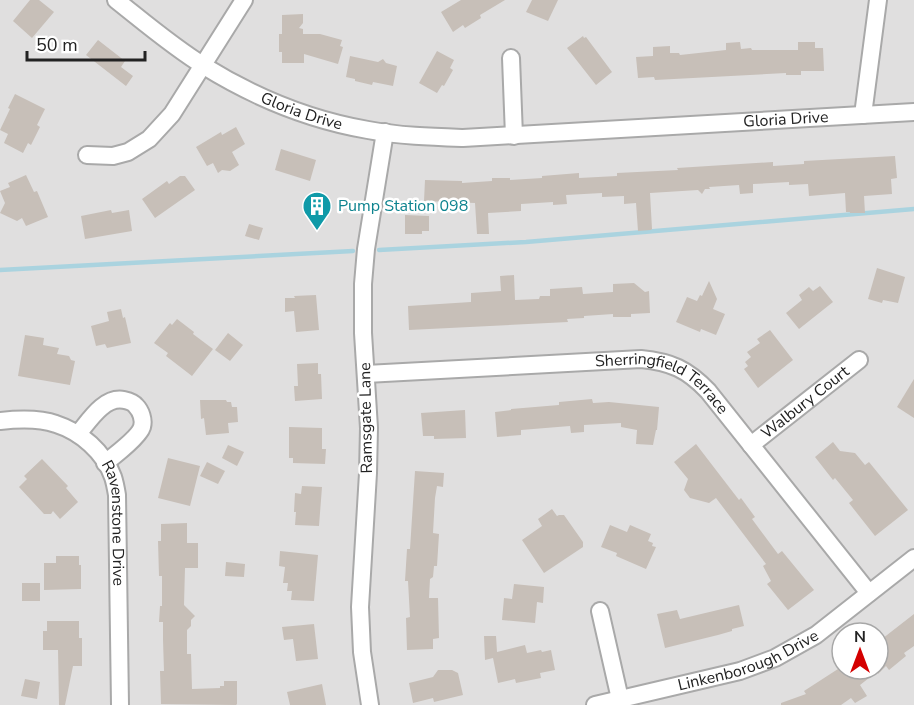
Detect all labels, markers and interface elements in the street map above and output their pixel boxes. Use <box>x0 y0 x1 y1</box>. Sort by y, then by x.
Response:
scale bar <box>27 24 146 62</box>
text: 50 m <box>36 33 78 57</box>
street label: Gloria Drive <box>257 87 345 135</box>
street label: Gloria Drive <box>743 106 829 133</box>
building icon: Pump Station 098 <box>301 190 333 232</box>
place label: Pump Station 098 <box>338 195 468 217</box>
street label: Sherringfield Terrace <box>594 348 733 419</box>
street label: Walbury Court <box>756 360 854 444</box>
street label: Ramsgate Lane <box>354 362 378 474</box>
street label: Ravenstone Drive <box>96 456 129 586</box>
north arrow <box>830 621 890 681</box>
street label: Linkenborough Drive <box>676 625 823 696</box>
text: N <box>854 626 866 648</box>

